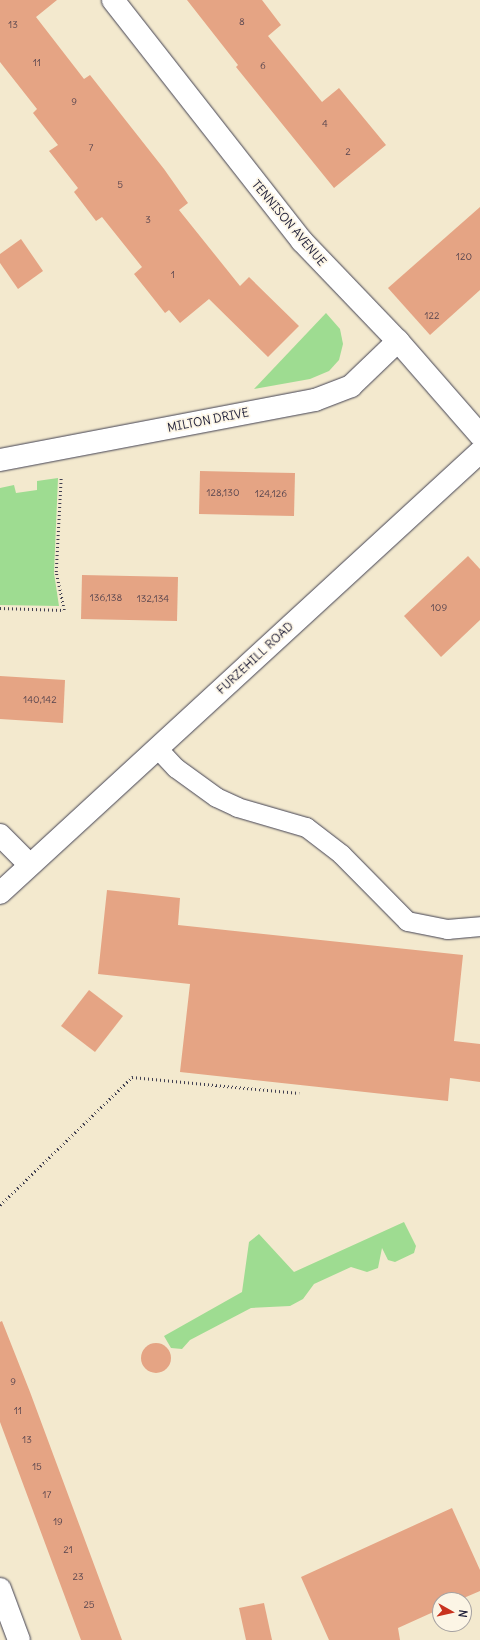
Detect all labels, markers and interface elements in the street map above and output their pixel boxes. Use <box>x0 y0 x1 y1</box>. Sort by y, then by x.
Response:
house number: 8 <box>239 16 245 28</box>
house number: 13 <box>8 19 18 31</box>
house number: 11 <box>33 57 41 69</box>
house number: 6 <box>260 60 266 72</box>
house number: 9 <box>71 96 77 108</box>
house number: 4 <box>322 118 328 130</box>
house number: 7 <box>89 142 93 154</box>
house number: 2 <box>345 146 351 158</box>
street label: TENNISON AVENUE <box>249 177 329 269</box>
house number: 5 <box>117 179 123 191</box>
house number: 3 <box>145 214 151 226</box>
house number: 120 <box>456 251 472 263</box>
house number: 1 <box>171 269 175 281</box>
house number: 122 <box>425 310 439 322</box>
street label: MILTON DRIVE <box>166 405 250 435</box>
house number: 128,130 <box>206 487 240 499</box>
house number: 124,126 <box>255 488 287 500</box>
house number: 136,138 <box>90 592 122 604</box>
house number: 132,134 <box>137 593 169 605</box>
house number: 109 <box>431 602 447 614</box>
street label: FURZEHILL ROAD <box>214 619 296 697</box>
house number: 140,142 <box>23 694 57 706</box>
house number: 9 <box>10 1376 16 1388</box>
house number: 11 <box>14 1405 22 1417</box>
house number: 13 <box>22 1434 32 1446</box>
house number: 15 <box>32 1461 42 1473</box>
house number: 17 <box>43 1489 51 1501</box>
house number: 19 <box>53 1516 63 1528</box>
house number: 21 <box>63 1544 73 1556</box>
house number: 23 <box>72 1571 84 1583</box>
north arrow <box>432 1592 472 1632</box>
house number: 25 <box>83 1599 95 1611</box>
text: N <box>455 1609 470 1618</box>

